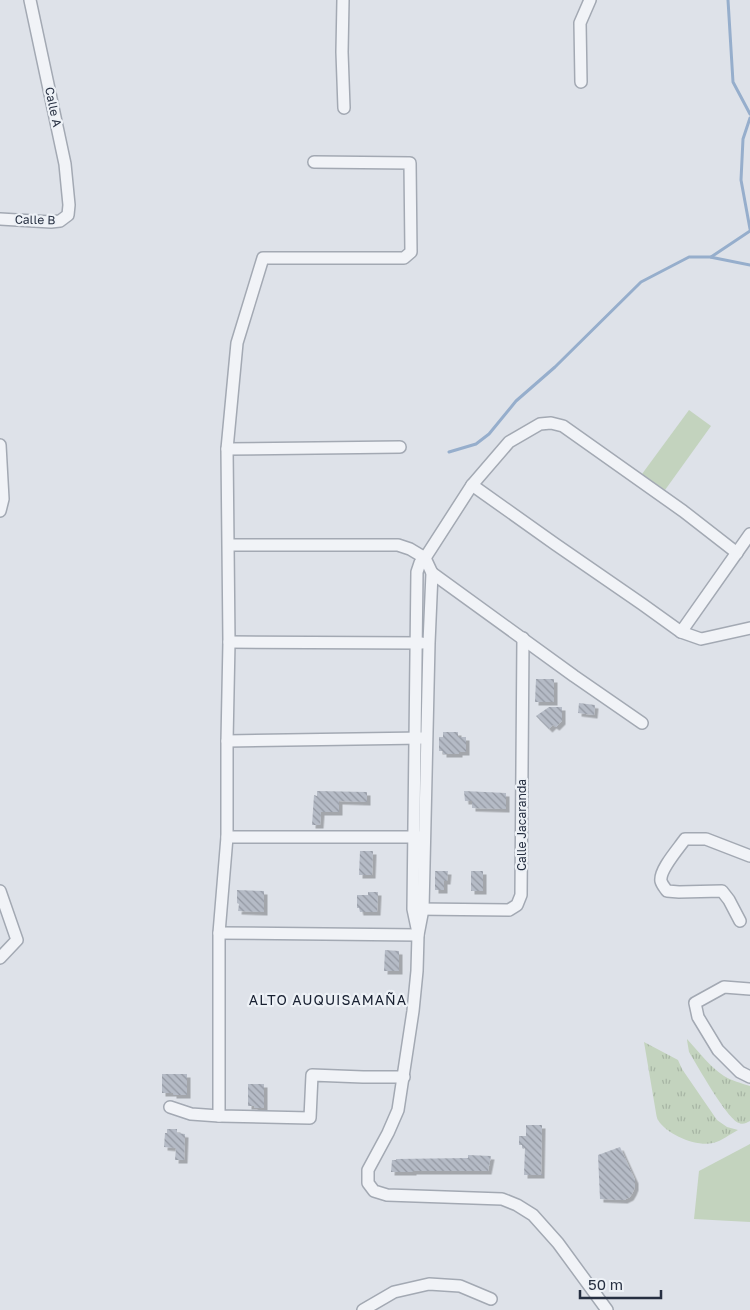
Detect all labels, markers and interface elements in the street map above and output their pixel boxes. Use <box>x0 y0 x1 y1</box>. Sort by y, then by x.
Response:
street label: Calle A <box>42 86 65 128</box>
street label: Calle B <box>15 212 55 227</box>
street label: Calle Jacaranda <box>514 779 529 871</box>
district label: ALTO AUQUISAMAÑA <box>249 991 407 1008</box>
scale bar <box>580 1268 661 1300</box>
text: 50 m <box>588 1275 623 1293</box>

